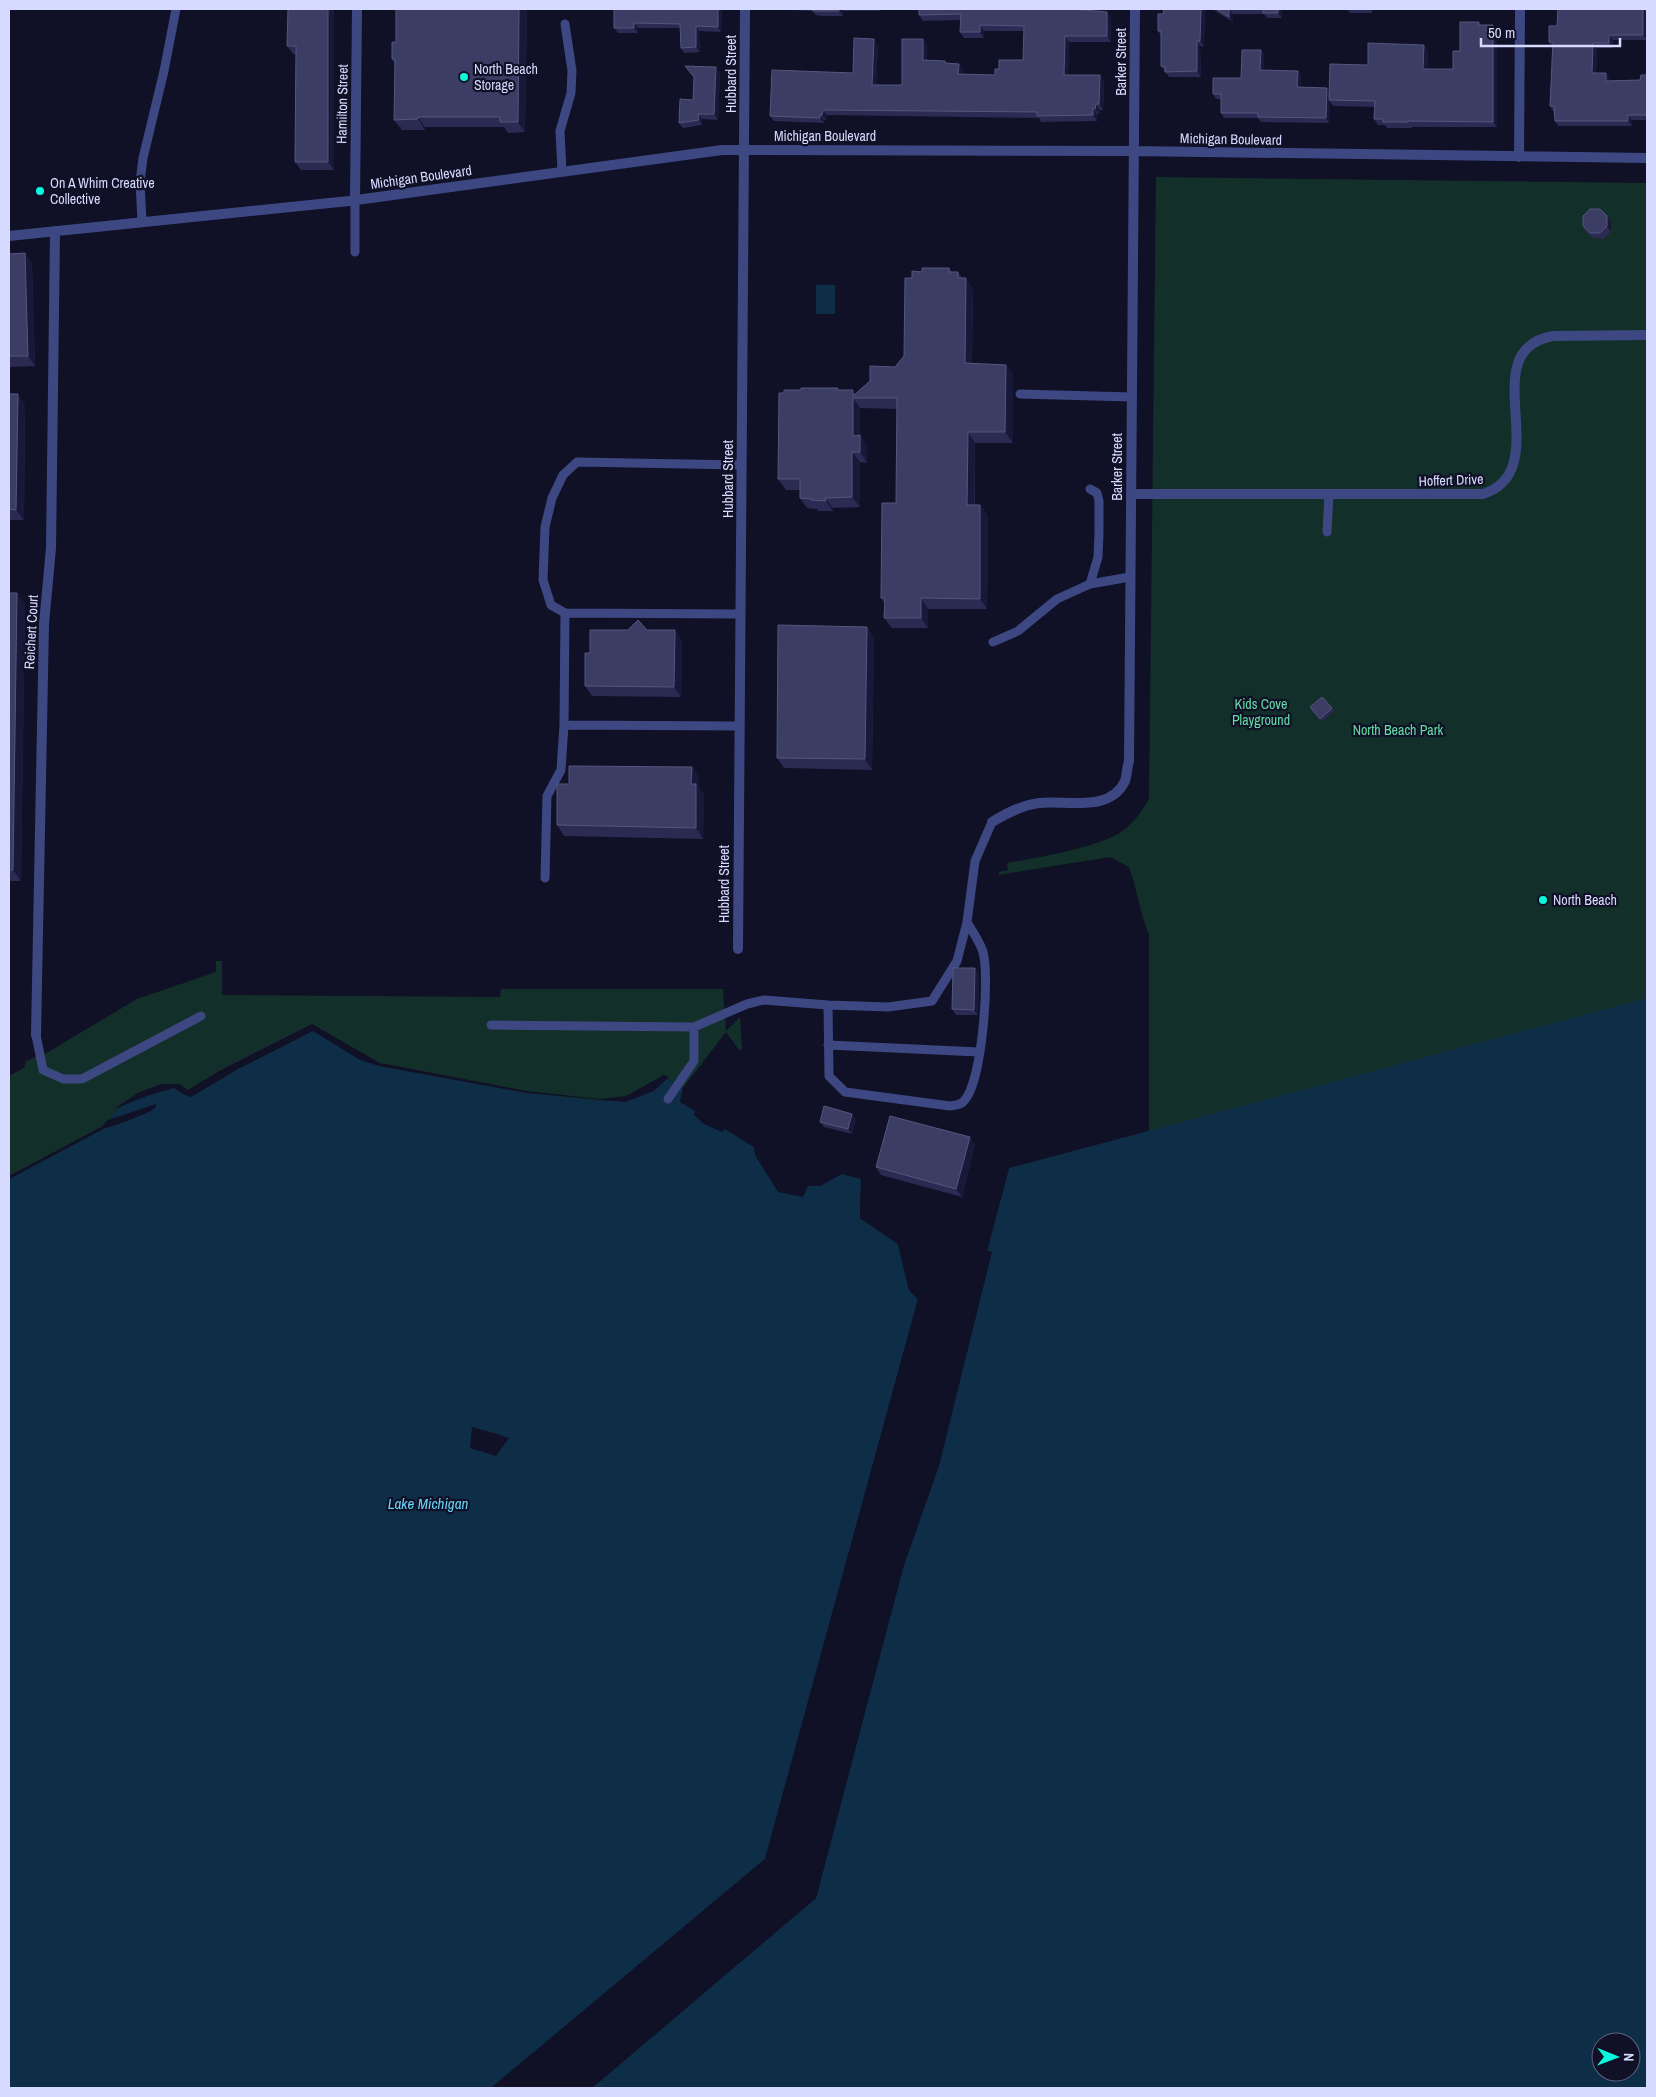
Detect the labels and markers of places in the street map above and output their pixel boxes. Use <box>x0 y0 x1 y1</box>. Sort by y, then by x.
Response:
place label: North Beach Storage <box>474 60 538 94</box>
marker: North Beach Storage <box>458 71 470 83</box>
place label: On A Whim Creative Collective <box>50 174 155 208</box>
marker: On A Whim Creative Collective <box>34 185 46 197</box>
place label: North Beach <box>1553 891 1617 909</box>
marker: North Beach <box>1537 894 1549 906</box>

